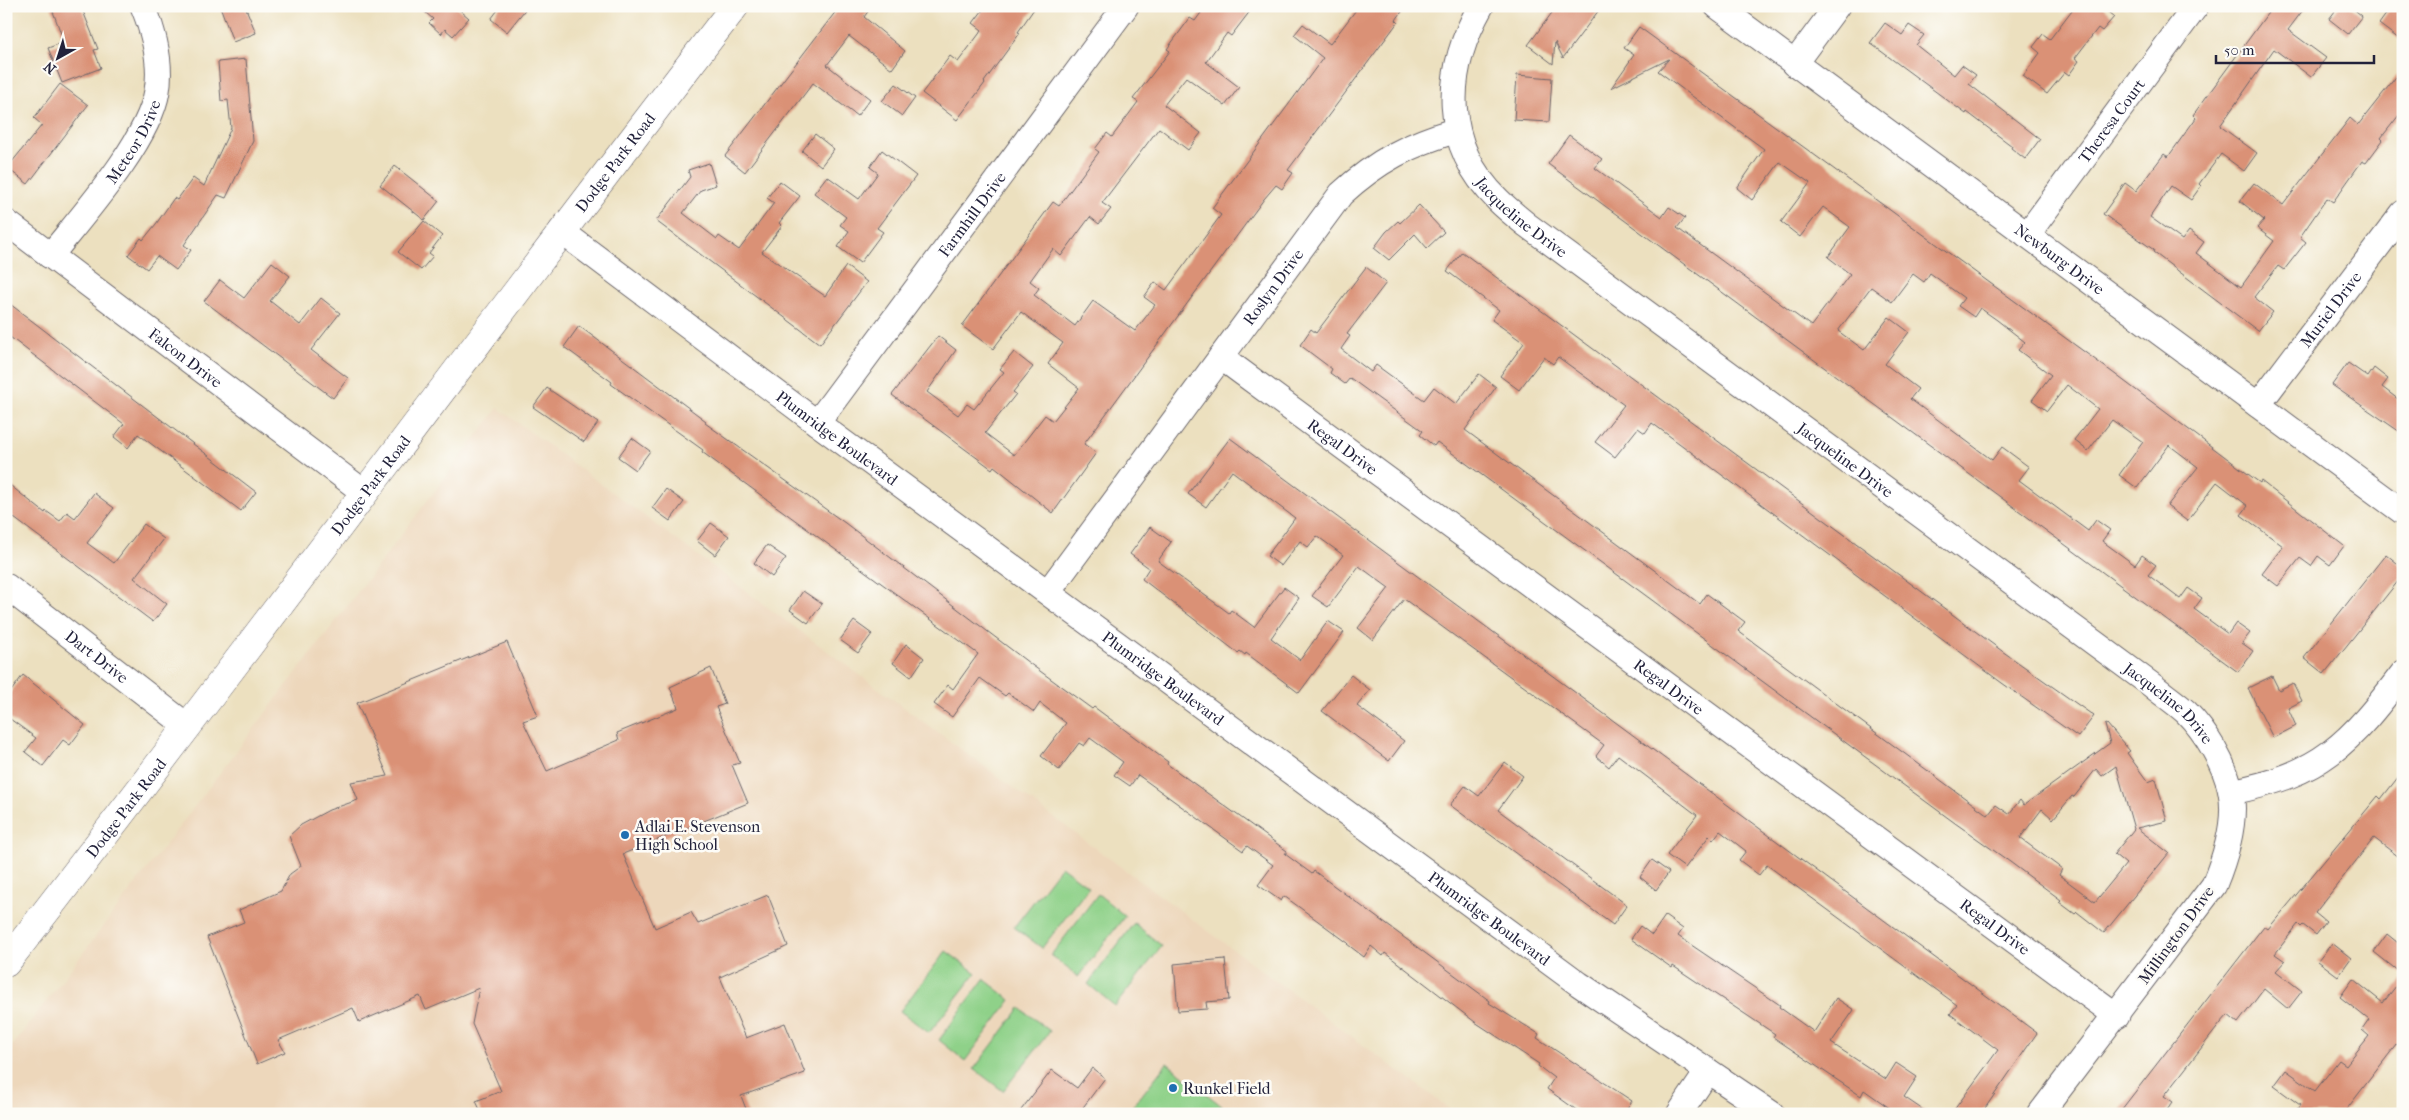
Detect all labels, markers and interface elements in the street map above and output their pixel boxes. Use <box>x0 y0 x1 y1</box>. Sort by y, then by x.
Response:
north arrow <box>32 32 82 82</box>
scale bar <box>2216 32 2374 64</box>
text: 50 m <box>2224 41 2255 59</box>
text: N <box>40 58 60 78</box>
street label: Theresa Court <box>2074 75 2149 167</box>
street label: Meteor Drive <box>102 97 164 187</box>
street label: Dodge Park Road <box>571 109 659 216</box>
street label: Farmhill Drive <box>934 168 1010 260</box>
street label: Jacqueline Drive <box>1471 171 1571 261</box>
street label: Newburg Drive <box>2011 220 2108 298</box>
street label: Roslyn Drive <box>1238 245 1307 329</box>
street label: Muriel Drive <box>2296 268 2365 351</box>
street label: Falcon Drive <box>145 324 226 391</box>
street label: Plumridge Boulevard <box>773 386 902 489</box>
street label: Regal Drive <box>1304 414 1381 479</box>
street label: Jacqueline Drive <box>1792 417 1897 501</box>
street label: Dodge Park Road <box>327 431 414 539</box>
street label: Dart Drive <box>62 626 132 687</box>
street label: Plumridge Boulevard <box>1099 627 1228 729</box>
street label: Regal Drive <box>1630 654 1708 718</box>
street label: Jacqueline Drive <box>2118 657 2218 747</box>
street label: Dodge Park Road <box>82 754 170 861</box>
place label: Adlai E. Stevenson High School <box>634 817 761 854</box>
marker: Adlai E. Stevenson High School <box>619 829 631 841</box>
street label: Plumridge Boulevard <box>1425 867 1554 969</box>
street label: Millington Drive <box>2134 882 2218 988</box>
street label: Regal Drive <box>1956 894 2034 958</box>
place label: Runkel Field <box>1183 1079 1271 1098</box>
marker: Runkel Field <box>1167 1082 1179 1094</box>

